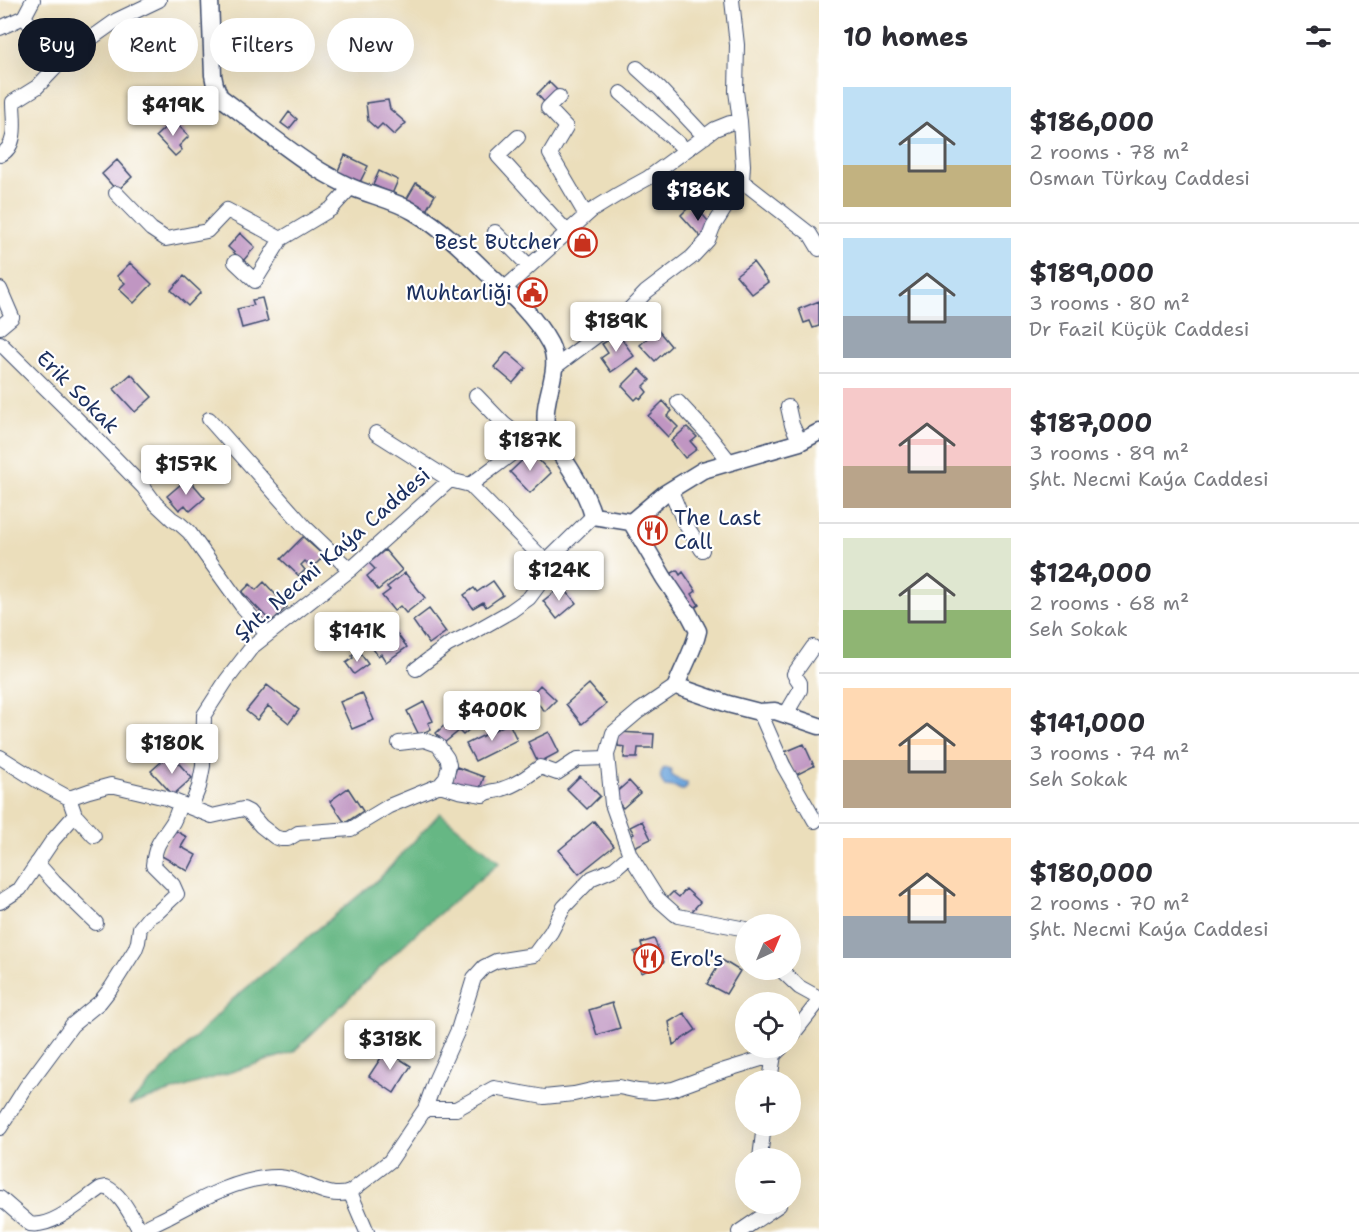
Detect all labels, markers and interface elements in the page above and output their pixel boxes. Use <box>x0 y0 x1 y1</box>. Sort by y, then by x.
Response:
chip: Buy <box>18 18 96 72</box>
chip: Rent <box>108 18 198 72</box>
chip: Filters <box>210 18 315 72</box>
chip: New <box>327 18 414 72</box>
text: 10 homes <box>843 19 968 54</box>
icon: filters <box>1302 20 1335 53</box>
pin: $419K <box>131 86 215 137</box>
text: $419K <box>142 92 204 118</box>
text: $186,000 <box>1029 104 1154 139</box>
icon: home <box>891 111 963 183</box>
text: 2 rooms · 78 m² <box>1029 139 1189 165</box>
text: Osman Türkay Caddesi <box>1029 165 1250 191</box>
pin: $186K <box>656 171 740 222</box>
text: $186K <box>666 177 730 203</box>
shop icon: Best Butcher <box>567 226 599 258</box>
place label: Best Butcher <box>435 228 562 256</box>
text: $189,000 <box>1029 255 1154 290</box>
icon: home <box>891 262 963 334</box>
public building icon: Muhtarliği <box>517 277 549 309</box>
place label: Muhtarliği <box>406 279 512 307</box>
text: 3 rooms · 80 m² <box>1029 290 1190 316</box>
pin: $189K <box>574 302 658 353</box>
text: $189K <box>584 308 648 334</box>
text: Dr Fazil Kϋçϋk Caddesi <box>1029 316 1249 342</box>
street label: Erik Sokak <box>30 344 126 440</box>
text: $187,000 <box>1029 405 1153 440</box>
icon: home <box>891 412 963 484</box>
pin: $187K <box>488 421 572 472</box>
text: $187K <box>498 427 562 453</box>
text: 3 rooms · 89 m² <box>1029 440 1189 466</box>
pin: $157K <box>144 445 228 496</box>
text: $157K <box>155 451 217 477</box>
street label: Şht. Necmi Kaýa Caddesi <box>228 461 436 647</box>
text: Şht. Necmi Kaýa Caddesi <box>1029 466 1269 492</box>
place label: The Last Call <box>674 504 762 556</box>
restaurant icon: The Last Call <box>637 514 669 546</box>
pin: $124K <box>517 551 601 602</box>
text: $124,000 <box>1029 555 1152 590</box>
text: $124K <box>528 557 590 583</box>
icon: home <box>891 562 963 634</box>
text: 2 rooms · 68 m² <box>1029 590 1189 616</box>
pin: $141K <box>315 612 399 663</box>
text: Seh Sokak <box>1029 616 1128 642</box>
text: $141K <box>328 618 386 644</box>
pin: $400K <box>450 691 534 742</box>
text: $400K <box>457 697 527 723</box>
text: $141,000 <box>1029 705 1145 740</box>
icon: home <box>891 712 963 784</box>
pin: $180K <box>130 724 214 775</box>
text: $180K <box>140 730 204 756</box>
text: 3 rooms · 74 m² <box>1029 740 1189 766</box>
text: Seh Sokak <box>1029 766 1128 792</box>
text: $180,000 <box>1029 855 1153 890</box>
icon: home <box>891 862 963 934</box>
text: 2 rooms · 70 m² <box>1029 890 1190 916</box>
north arrow <box>735 914 801 980</box>
map controls <box>735 914 801 1214</box>
text: Şht. Necmi Kaýa Caddesi <box>1029 916 1269 942</box>
restaurant icon: Erol's <box>633 943 665 975</box>
place label: Erol's <box>670 945 724 973</box>
button: locate <box>735 992 801 1058</box>
pin: $318K <box>348 1020 432 1071</box>
text: $318K <box>358 1026 422 1052</box>
button: + <box>735 1070 801 1136</box>
button: − <box>735 1148 801 1214</box>

